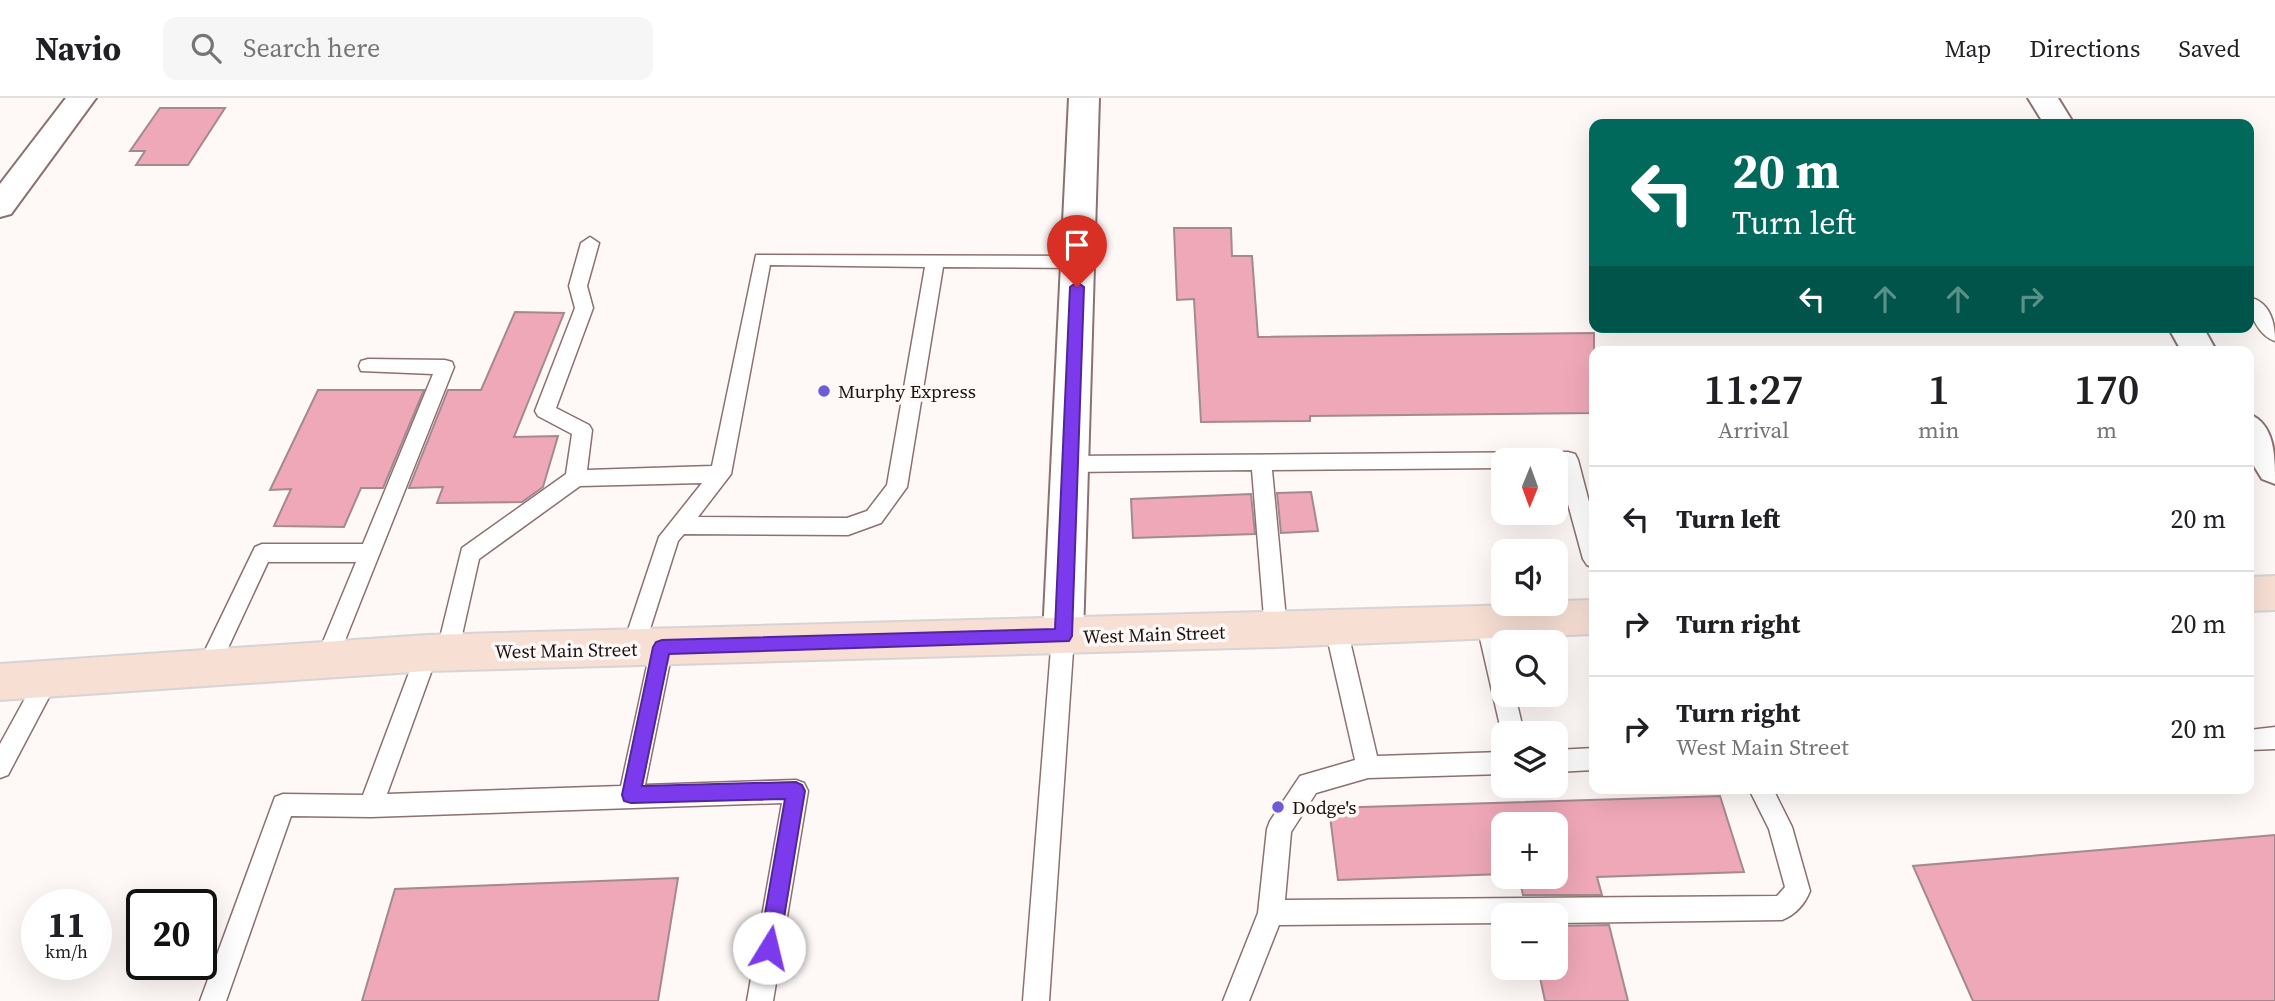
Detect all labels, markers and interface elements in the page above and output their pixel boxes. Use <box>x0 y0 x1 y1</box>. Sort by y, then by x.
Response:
search box <box>163 17 653 80</box>
text: Navio <box>35 26 121 71</box>
icon: search <box>187 29 225 67</box>
text: Search here <box>243 30 380 66</box>
text: Map <box>1944 32 1991 65</box>
text: Directions <box>2029 32 2140 65</box>
text: Saved <box>2178 32 2240 65</box>
text: 20 m <box>1732 137 1840 204</box>
icon: left <box>1617 147 1708 238</box>
text: Turn left <box>1732 201 1856 245</box>
pin <box>1047 215 1107 287</box>
icon: arrive <box>1058 226 1096 264</box>
icon: left <box>1793 280 1831 318</box>
icon: ahead <box>1866 280 1904 318</box>
icon: ahead <box>1939 280 1977 318</box>
icon: right <box>2012 280 2050 318</box>
text: 11:27 <box>1703 360 1803 418</box>
text: 1 <box>1928 360 1950 418</box>
text: 170 <box>2074 360 2139 418</box>
place label: Murphy Express <box>838 378 976 404</box>
marker: Murphy Express <box>816 383 832 399</box>
text: Arrival <box>1718 414 1789 446</box>
text: min <box>1918 414 1959 446</box>
text: m <box>2096 414 2117 446</box>
north arrow <box>1491 448 1568 525</box>
map controls <box>1491 448 1568 980</box>
icon: left <box>1617 500 1655 538</box>
text: Turn left <box>1676 501 1780 537</box>
text: 20 m <box>2171 501 2226 537</box>
button: sound <box>1491 539 1568 616</box>
icon: right <box>1617 605 1655 643</box>
text: Turn right <box>1676 606 1800 642</box>
text: 20 m <box>2171 606 2226 642</box>
street label: West Main Street <box>1082 618 1227 649</box>
button: search <box>1491 630 1568 707</box>
street label: West Main Street <box>494 636 638 664</box>
text: Turn right <box>1676 695 1800 731</box>
icon: right <box>1617 710 1655 748</box>
text: 20 m <box>2171 711 2226 747</box>
button: layers <box>1491 721 1568 798</box>
text: West Main Street <box>1676 731 1849 763</box>
place label: Dodge's <box>1292 794 1357 820</box>
marker: Dodge's <box>1270 799 1286 815</box>
button: + <box>1491 812 1568 889</box>
speed limit sign: 20 <box>126 889 217 980</box>
text: 11 <box>48 901 85 949</box>
button: − <box>1491 903 1568 980</box>
position arrow <box>732 911 806 985</box>
text: km/h <box>45 939 88 964</box>

